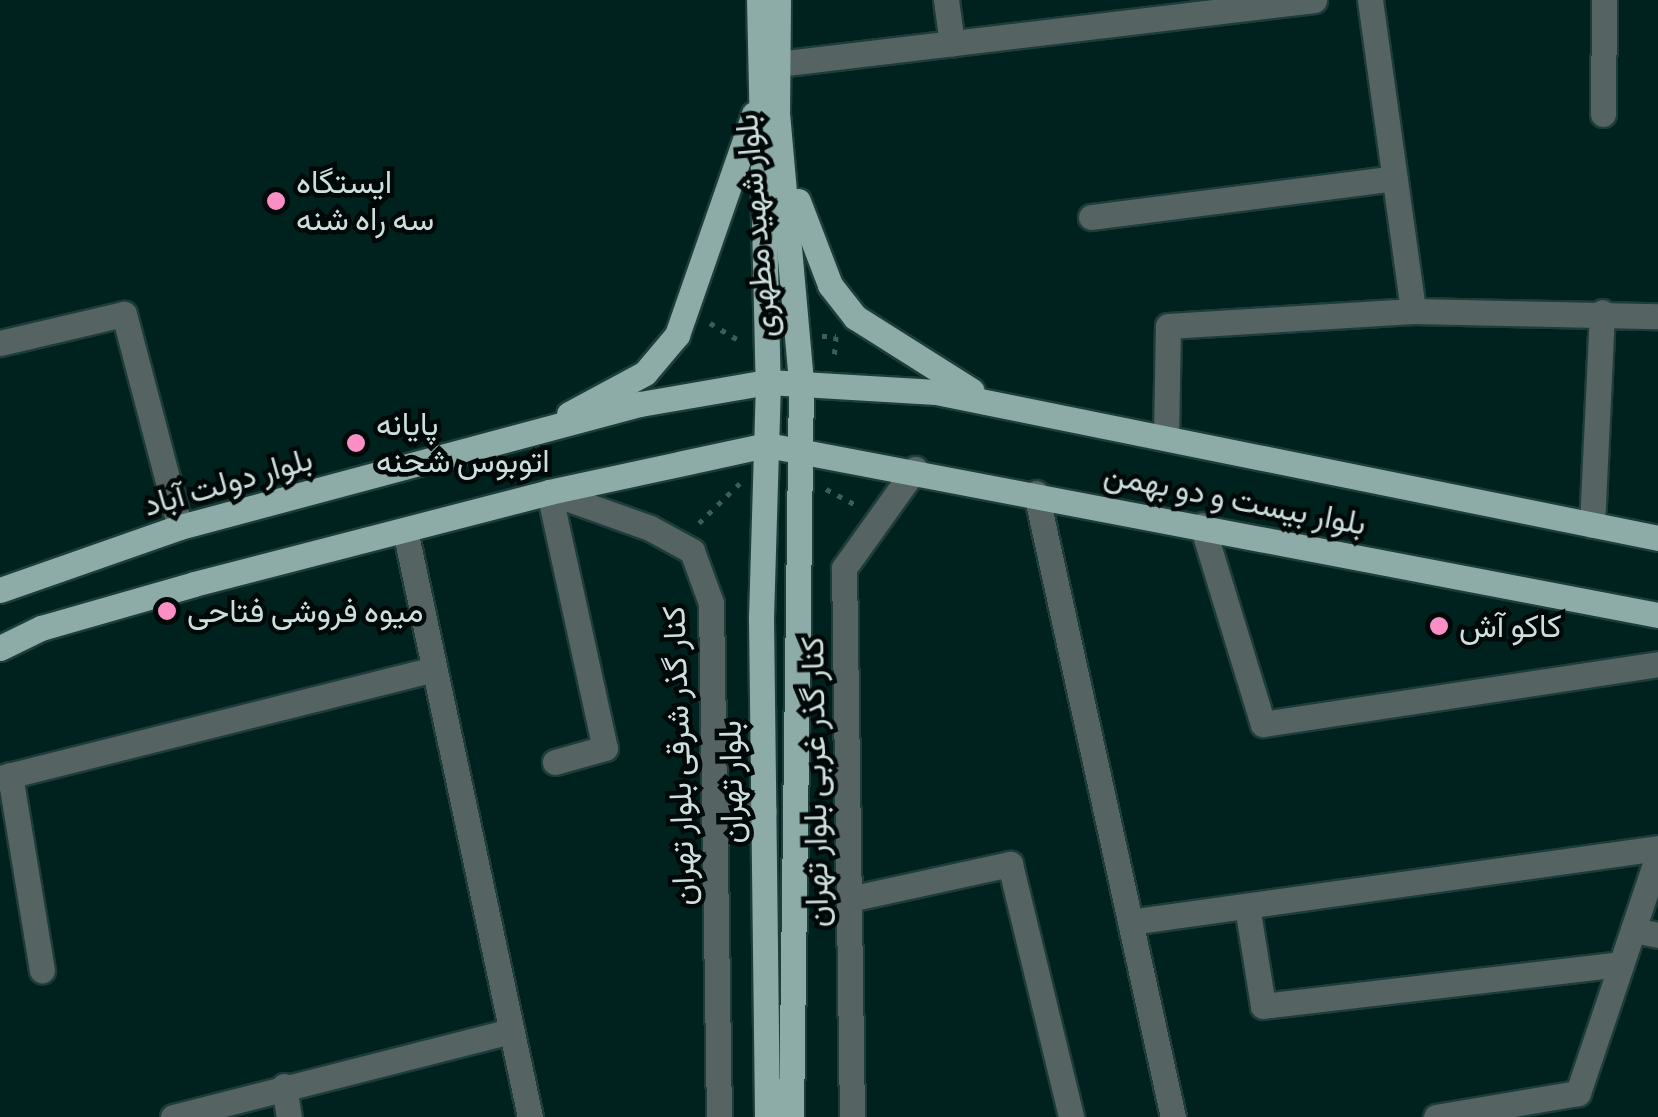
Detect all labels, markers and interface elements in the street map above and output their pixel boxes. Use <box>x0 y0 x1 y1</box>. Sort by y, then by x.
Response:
street label: بلوار شهید مطهری <box>727 113 785 339</box>
place label: ایستگاه سه راه شنه <box>296 164 434 239</box>
marker: ایستگاه سه راه شنه <box>265 190 287 212</box>
place label: پایانه اتوبوس شحنه <box>376 406 550 481</box>
marker: پایانه اتوبوس شحنه <box>345 432 367 454</box>
street label: بلوار دولت آباد <box>139 440 317 524</box>
street label: بلوار بیست و دو بهمن <box>1101 455 1369 543</box>
place label: میوه فروشی فتاحی <box>187 592 424 630</box>
marker: میوه فروشی فتاحی <box>156 600 178 622</box>
street label: کنار گذر شرقی بلوار تهران <box>655 605 703 907</box>
place label: کاکو آش <box>1459 607 1562 645</box>
marker: کاکو آش <box>1428 615 1450 637</box>
street label: کنار گذر غربی بلوار تهران <box>793 636 837 928</box>
street label: بلوار تهران <box>711 720 751 844</box>

